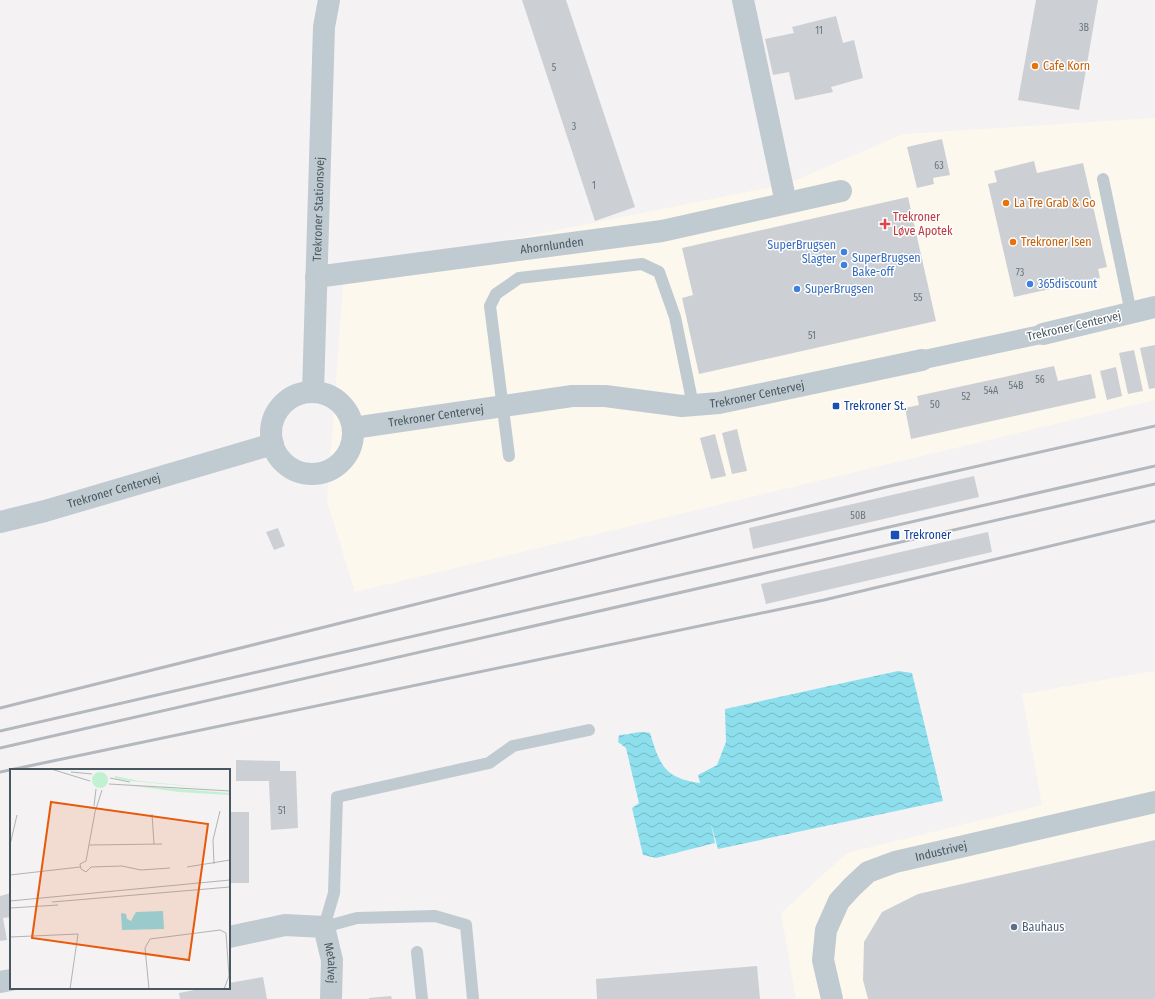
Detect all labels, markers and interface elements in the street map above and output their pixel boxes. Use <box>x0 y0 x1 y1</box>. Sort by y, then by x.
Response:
house number: 3B <box>1079 22 1090 34</box>
house number: 11 <box>815 25 823 37</box>
place label: Cafe Korn <box>1043 59 1090 73</box>
marker: Cafe Korn <box>1030 61 1040 71</box>
house number: 5 <box>552 62 557 74</box>
house number: 3 <box>572 121 577 133</box>
street label: Trekroner Stationsvej <box>310 157 327 262</box>
house number: 63 <box>934 160 944 172</box>
house number: 1 <box>592 180 596 192</box>
place label: La Tre Grab & Go <box>1014 196 1096 210</box>
marker: La Tre Grab & Go <box>1001 198 1011 208</box>
place label: Trekroner Løve Apotek <box>893 210 953 238</box>
marker: Trekroner Løve Apotek <box>880 219 890 229</box>
street label: Ahornlunden <box>519 234 585 257</box>
place label: Trekroner Isen <box>1021 235 1092 249</box>
marker: Trekroner Isen <box>1008 237 1018 247</box>
place label: SuperBrugsen Slagter <box>767 238 837 266</box>
marker: SuperBrugsen Slagter <box>839 247 849 257</box>
place label: SuperBrugsen Bake-off <box>852 251 921 279</box>
marker: SuperBrugsen Bake-off <box>839 260 849 270</box>
house number: 73 <box>1016 267 1025 279</box>
place label: 365discount <box>1038 277 1097 291</box>
marker: 365discount <box>1025 279 1035 289</box>
place label: SuperBrugsen <box>805 282 874 296</box>
marker: SuperBrugsen <box>792 284 802 294</box>
house number: 55 <box>913 292 923 304</box>
street label: Trekroner Centervej <box>1026 308 1122 344</box>
house number: 51 <box>808 330 816 342</box>
house number: 56 <box>1035 374 1045 386</box>
street label: Trekroner Centervej <box>709 378 806 411</box>
house number: 54B <box>1009 380 1024 392</box>
house number: 54A <box>984 385 999 397</box>
house number: 52 <box>962 391 971 403</box>
place label: Trekroner St. <box>844 399 907 413</box>
house number: 50 <box>930 399 940 411</box>
marker: Trekroner St. <box>831 401 841 411</box>
street label: Trekroner Centervej <box>387 402 485 430</box>
street label: Trekroner Centervej <box>66 470 162 511</box>
house number: 50B <box>850 510 866 522</box>
place label: Trekroner <box>904 528 952 542</box>
marker: Trekroner <box>889 529 901 541</box>
inset map <box>10 769 230 989</box>
house number: 51 <box>278 805 286 817</box>
street label: Industrivej <box>914 839 968 864</box>
place label: Bauhaus <box>1022 920 1064 934</box>
marker: Bauhaus <box>1009 922 1019 932</box>
street label: Metalvej <box>321 941 339 984</box>

